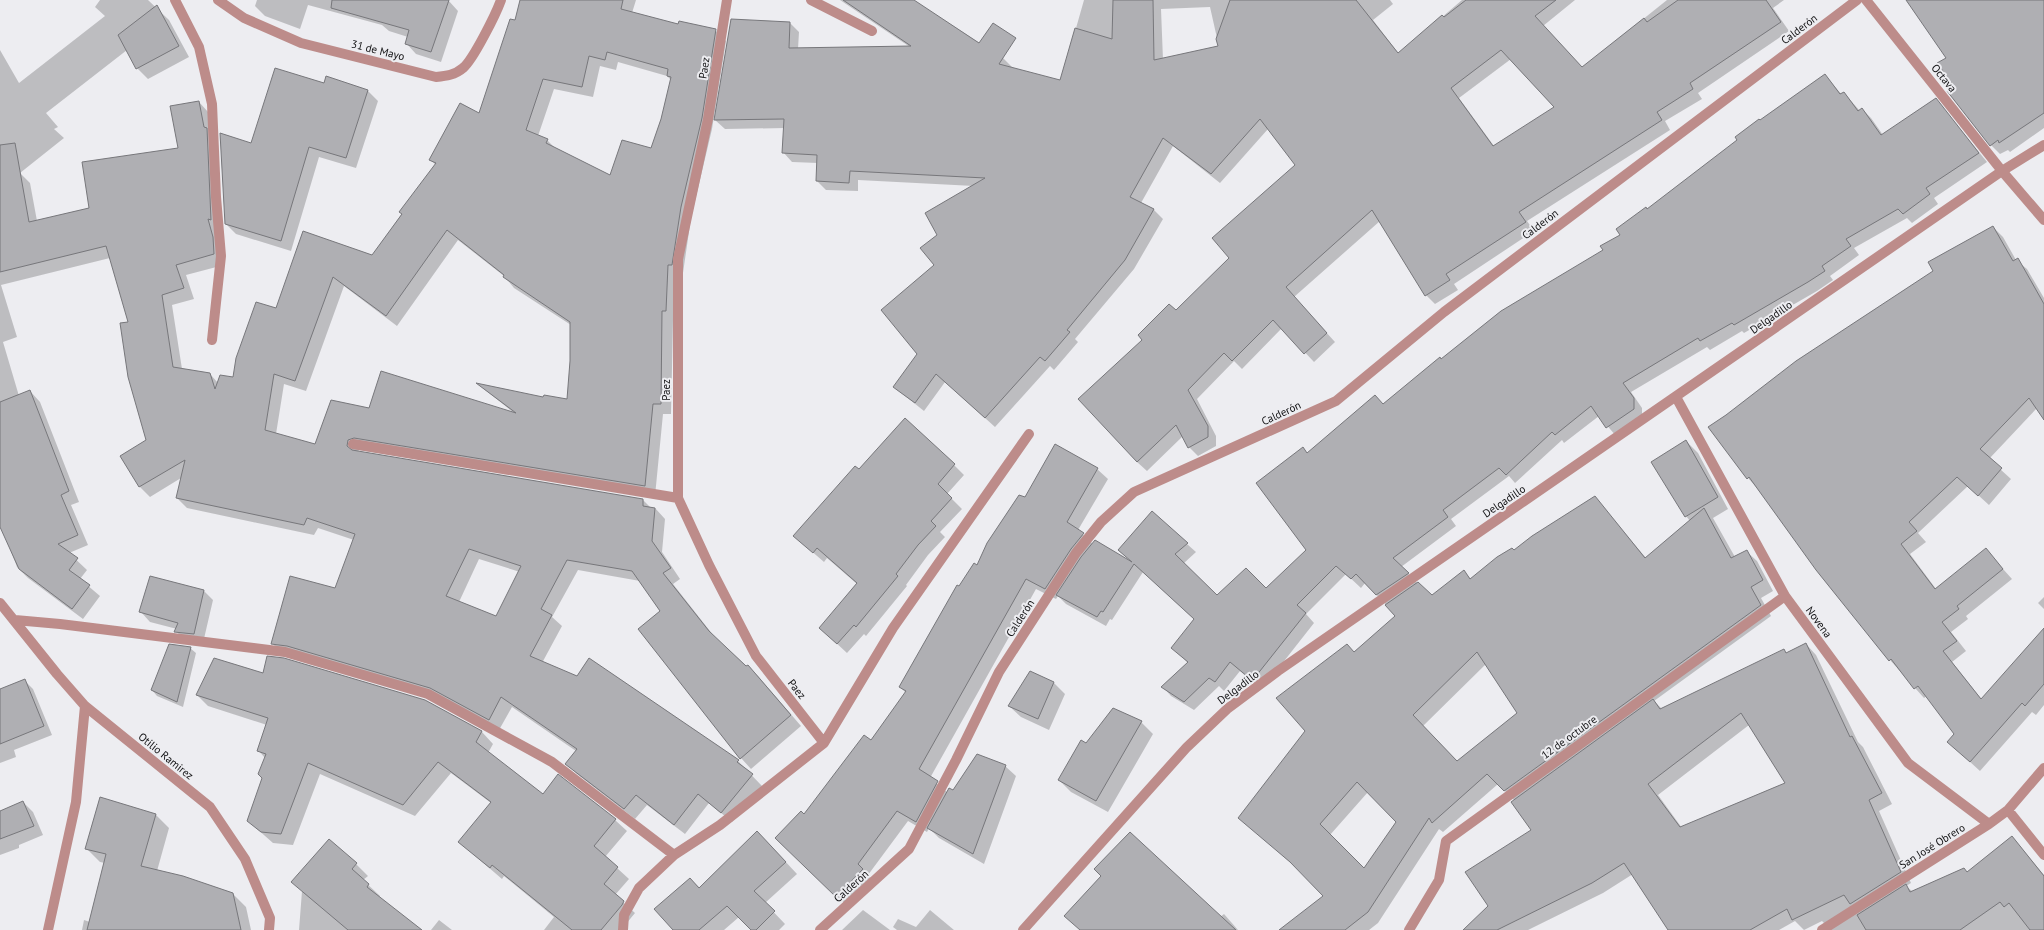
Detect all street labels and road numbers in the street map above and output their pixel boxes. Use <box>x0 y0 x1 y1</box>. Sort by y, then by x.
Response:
street label: Calderón <box>1778 11 1820 47</box>
street label: 31 de Mayo <box>350 37 406 63</box>
street label: Paez <box>695 56 713 80</box>
street label: Octava <box>1928 61 1960 95</box>
street label: Calderón <box>1519 206 1561 242</box>
street label: Delgadillo <box>1747 297 1795 337</box>
street label: Paez <box>659 379 673 401</box>
street label: Calderón <box>1259 398 1303 428</box>
street label: Delgadillo <box>1480 482 1528 520</box>
street label: Calderón <box>1003 597 1037 639</box>
street label: Novena <box>1803 604 1835 640</box>
street label: Delgadillo <box>1214 667 1262 707</box>
street label: Paez <box>785 676 809 702</box>
street label: 12 de octubre <box>1539 712 1600 762</box>
street label: Otilio Ramirez <box>136 729 197 783</box>
street label: San José Obrero <box>1897 820 1968 872</box>
street label: Calderón <box>831 867 871 905</box>

